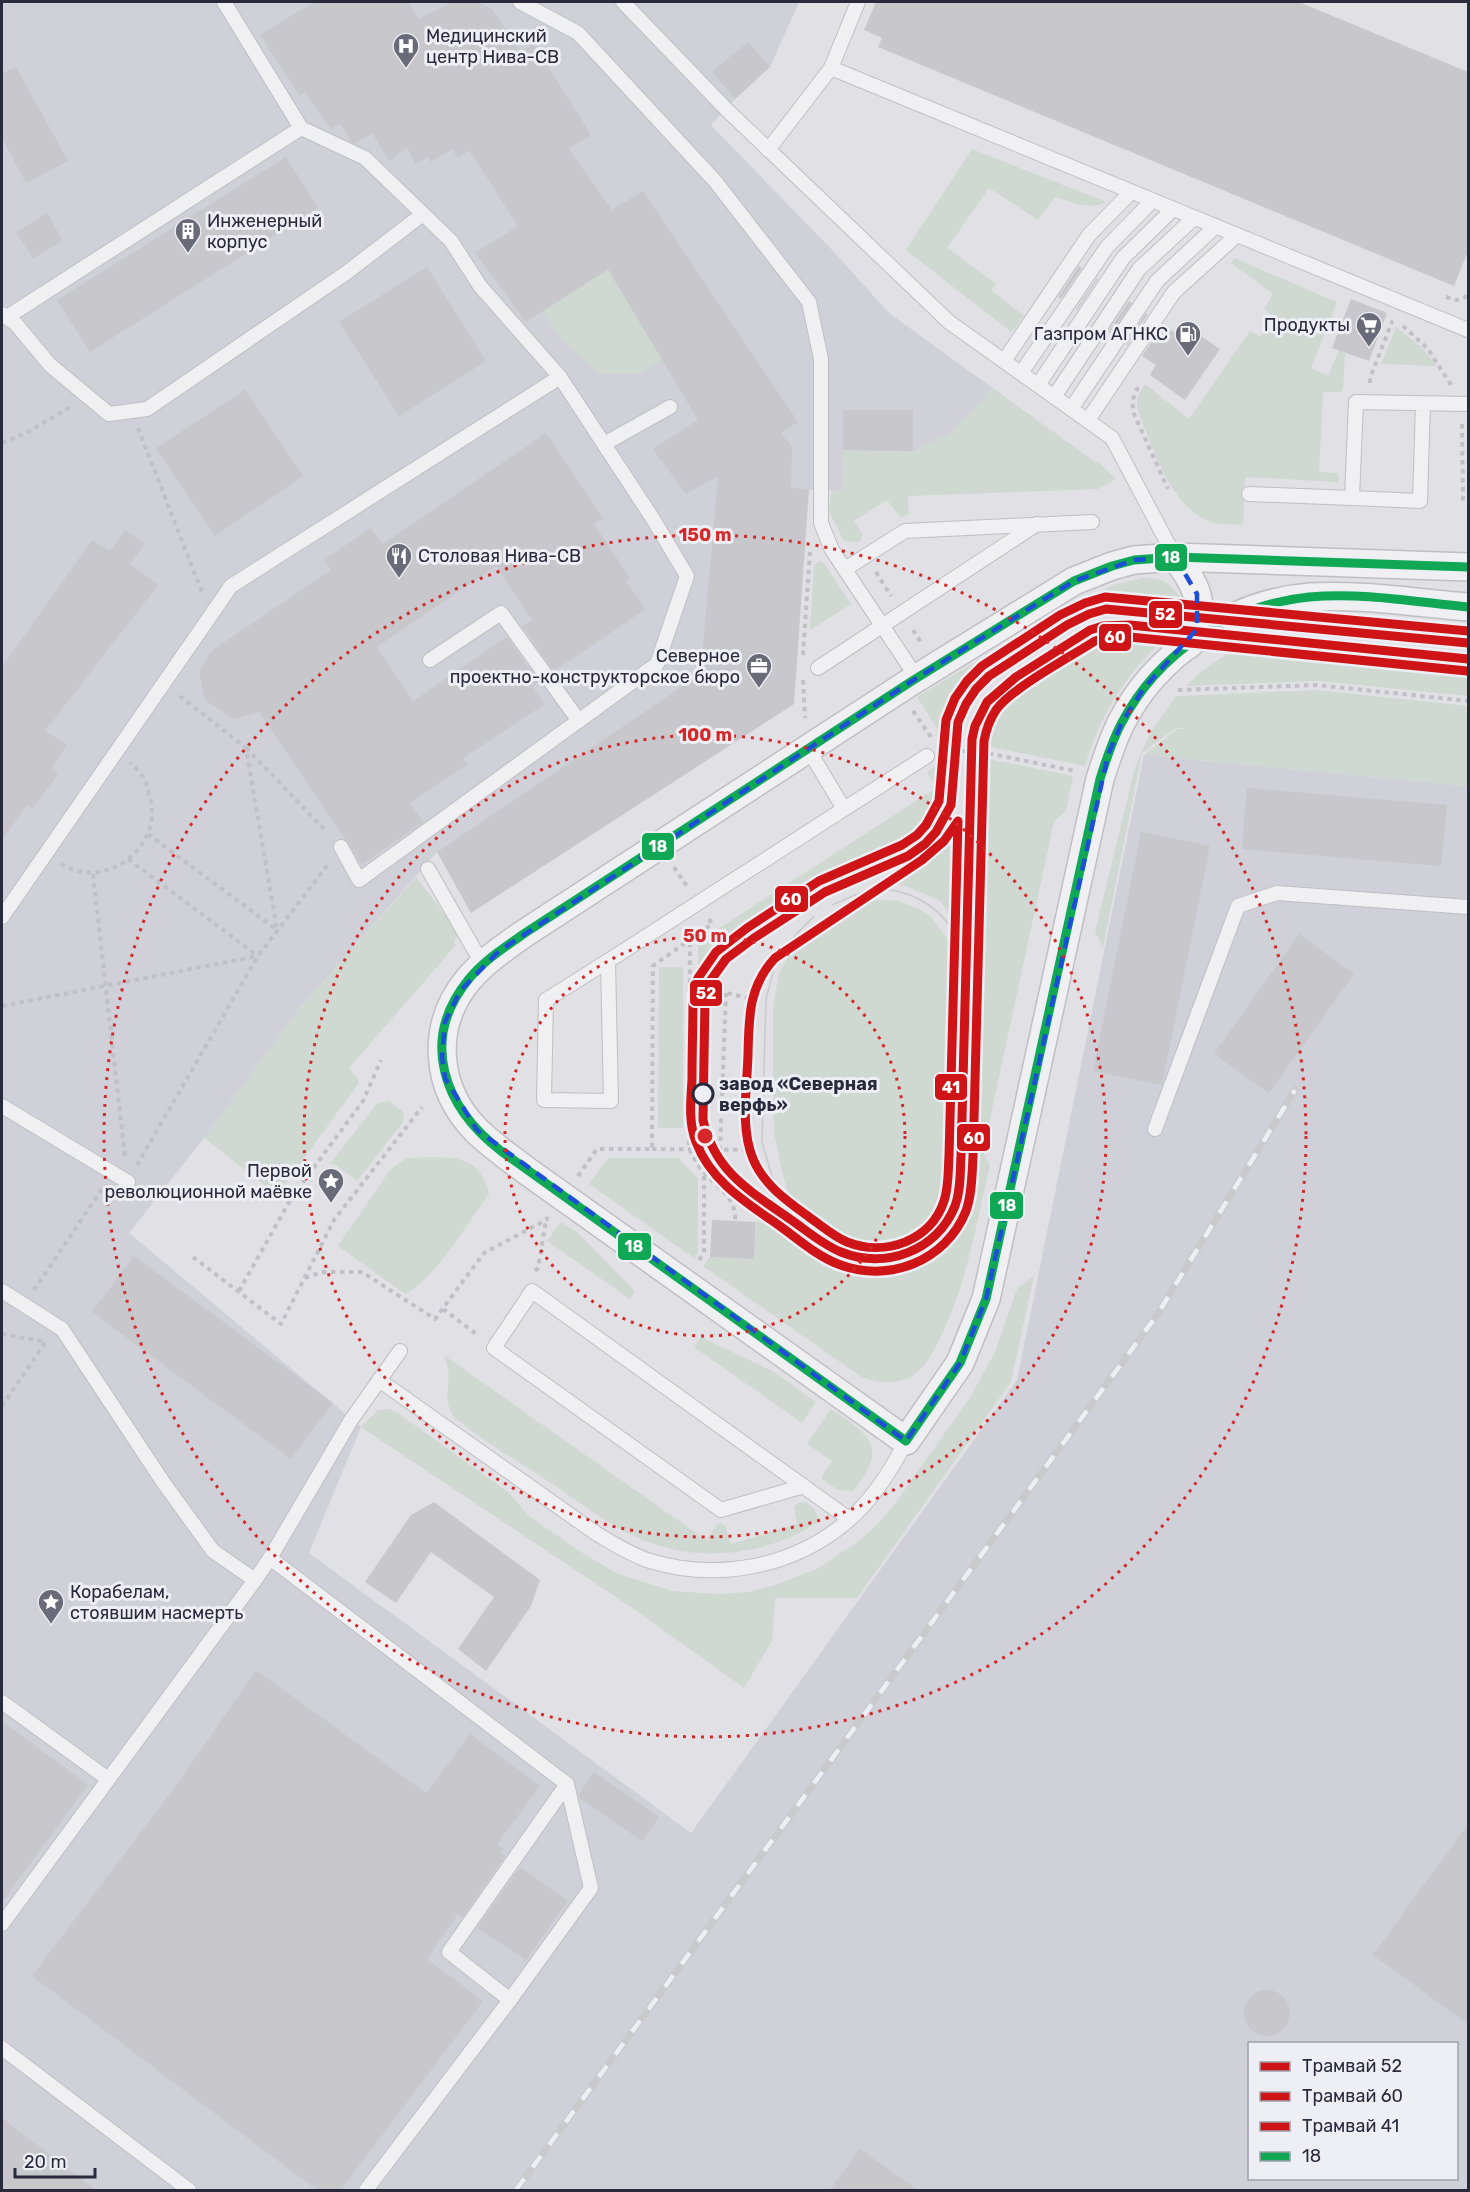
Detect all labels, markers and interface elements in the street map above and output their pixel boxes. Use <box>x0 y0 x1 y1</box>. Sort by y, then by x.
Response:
place label: Медицинский центр Нива-СВ <box>426 25 559 68</box>
hospital icon: Медицинский центр Нива-СВ <box>391 31 421 69</box>
place label: Инженерный корпус <box>207 210 322 253</box>
building icon: Инженерный корпус <box>173 216 203 254</box>
supermarket icon: Продукты <box>1354 310 1384 348</box>
place label: Продукты <box>1264 314 1350 336</box>
fuel station icon: Газпром АГНКС <box>1173 319 1203 357</box>
place label: Газпром АГНКС <box>1034 323 1168 345</box>
text: 150 m <box>678 524 732 546</box>
restaurant icon: Столовая Нива-СВ <box>384 541 414 579</box>
line badge: 18 <box>1154 543 1188 572</box>
place label: Столовая Нива-СВ <box>418 545 581 567</box>
text: 18 <box>1162 548 1181 567</box>
line badge: 52 <box>1148 600 1183 629</box>
text: 52 <box>1155 605 1175 624</box>
line badge: 60 <box>1098 623 1132 652</box>
text: 60 <box>1104 628 1126 647</box>
place label: Северное проектно-конструкторское бюро <box>450 645 740 688</box>
office icon: Северное проектно-конструкторское бюро <box>744 651 774 689</box>
text: 100 m <box>678 724 732 746</box>
line badge: 18 <box>641 832 675 861</box>
text: 18 <box>649 837 668 856</box>
line badge: 60 <box>774 885 809 913</box>
text: 60 <box>780 890 802 909</box>
text: 50 m <box>683 925 727 947</box>
line badge: 52 <box>689 979 723 1007</box>
text: 52 <box>696 984 716 1003</box>
place label: завод «Северная верфь» <box>719 1073 878 1116</box>
line badge: 41 <box>934 1073 968 1101</box>
text: 41 <box>942 1078 960 1097</box>
marker: завод «Северная верфь» <box>692 1083 714 1105</box>
line badge: 60 <box>956 1123 991 1152</box>
centre of rings <box>695 1126 715 1146</box>
text: 60 <box>963 1129 985 1148</box>
place label: Первой революционной маёвке <box>104 1160 312 1203</box>
place icon: Первой революционной маёвке <box>316 1166 346 1204</box>
line badge: 18 <box>989 1191 1024 1220</box>
text: 18 <box>998 1196 1017 1215</box>
line badge: 18 <box>617 1232 652 1261</box>
text: 18 <box>625 1237 644 1256</box>
place label: Корабелам, стоявшим насмерть <box>70 1581 243 1624</box>
place icon: Корабелам, стоявшим насмерть <box>36 1587 66 1625</box>
legend <box>1248 2042 1458 2180</box>
text: Трамвай 52 <box>1302 2055 1402 2077</box>
text: Трамвай 60 <box>1302 2085 1403 2107</box>
text: Трамвай 41 <box>1302 2115 1399 2137</box>
scale bar <box>15 2141 94 2179</box>
text: 18 <box>1302 2145 1321 2167</box>
text: 20 m <box>24 2151 66 2173</box>

